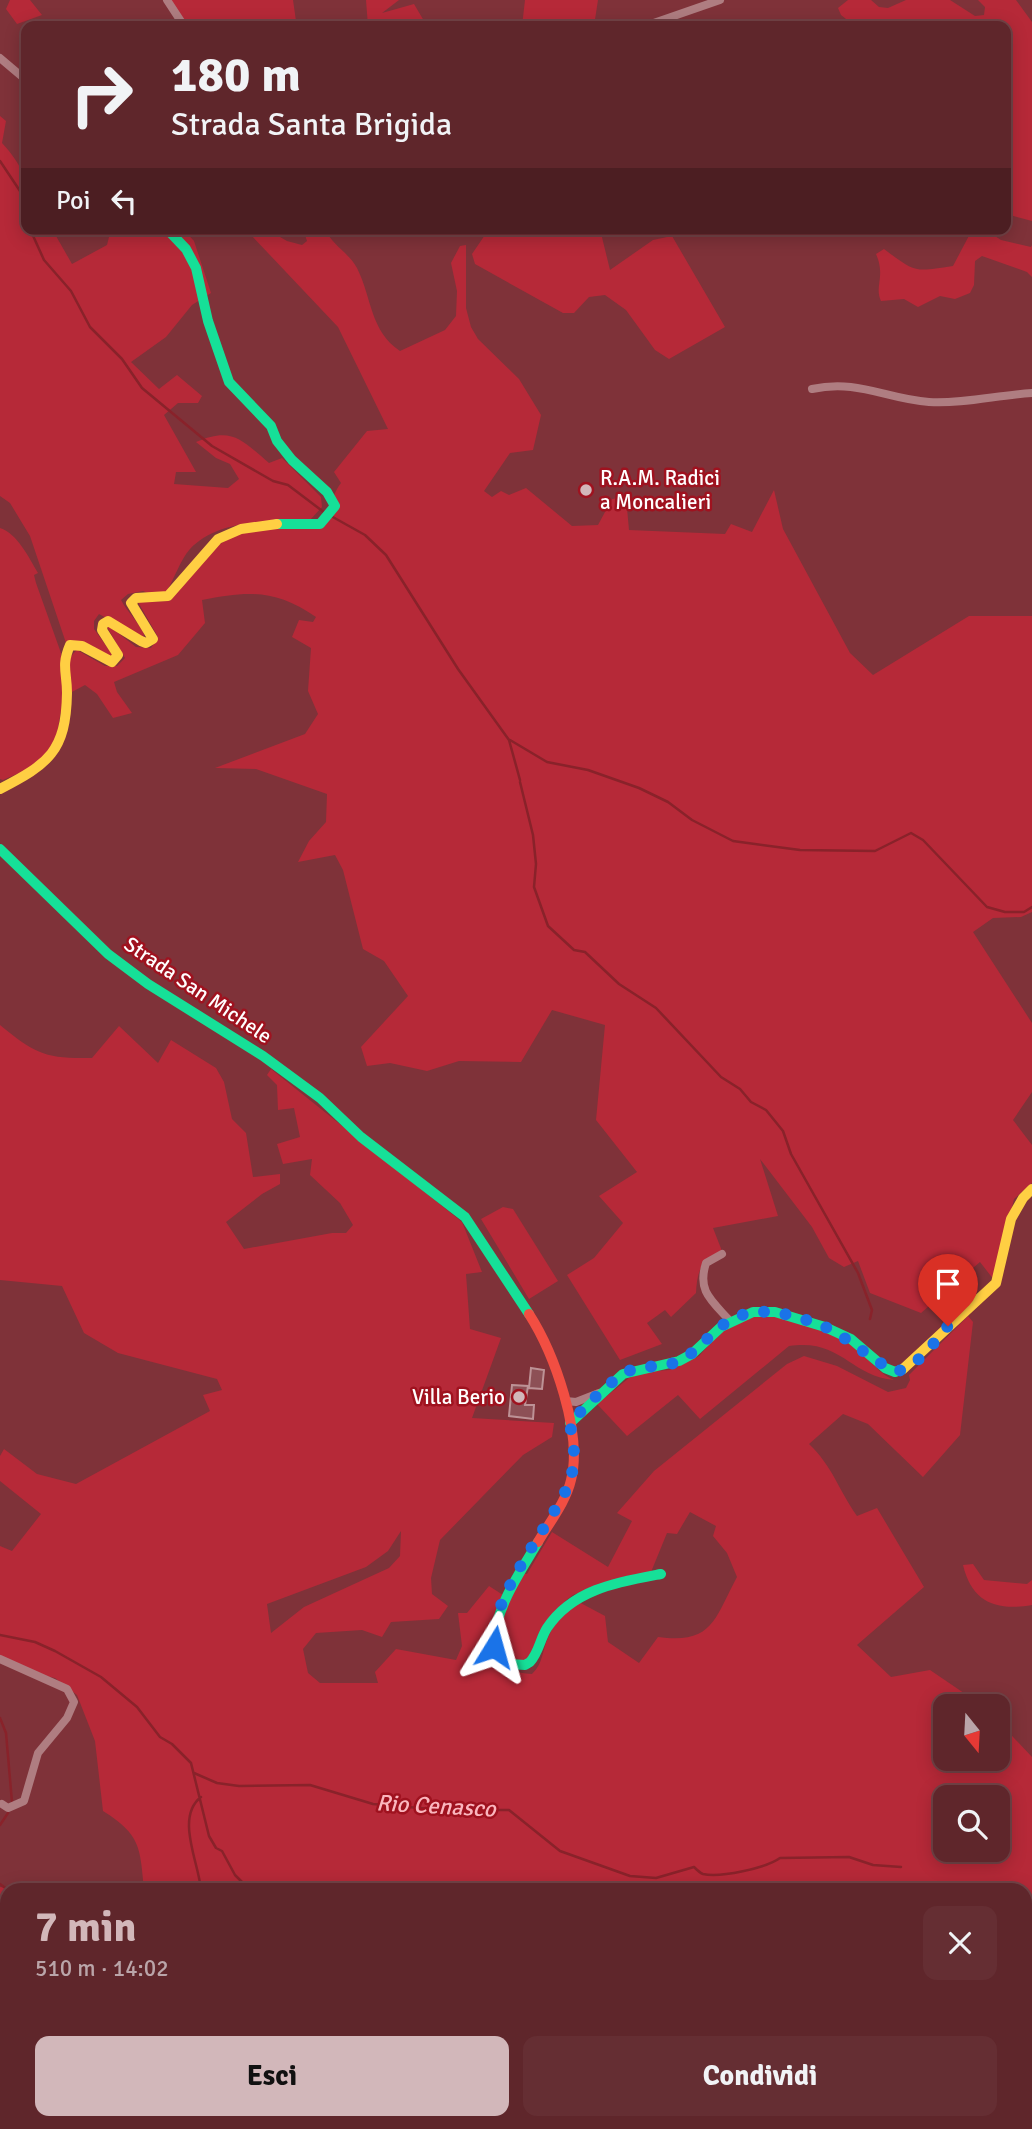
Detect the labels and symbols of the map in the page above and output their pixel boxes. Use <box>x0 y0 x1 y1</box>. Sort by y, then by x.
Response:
place label: R.A.M. Radici a Moncalieri <box>600 465 720 515</box>
marker: R.A.M. Radici a Moncalieri <box>578 482 594 498</box>
street label: Strada San Michele <box>119 931 277 1049</box>
pin <box>918 1254 978 1326</box>
place label: Villa Berio <box>412 1384 505 1410</box>
marker: Villa Berio <box>511 1389 527 1405</box>
position arrow <box>457 1610 531 1684</box>
north arrow <box>933 1694 1010 1771</box>
water label: Rio Cenasco <box>376 1788 497 1824</box>

